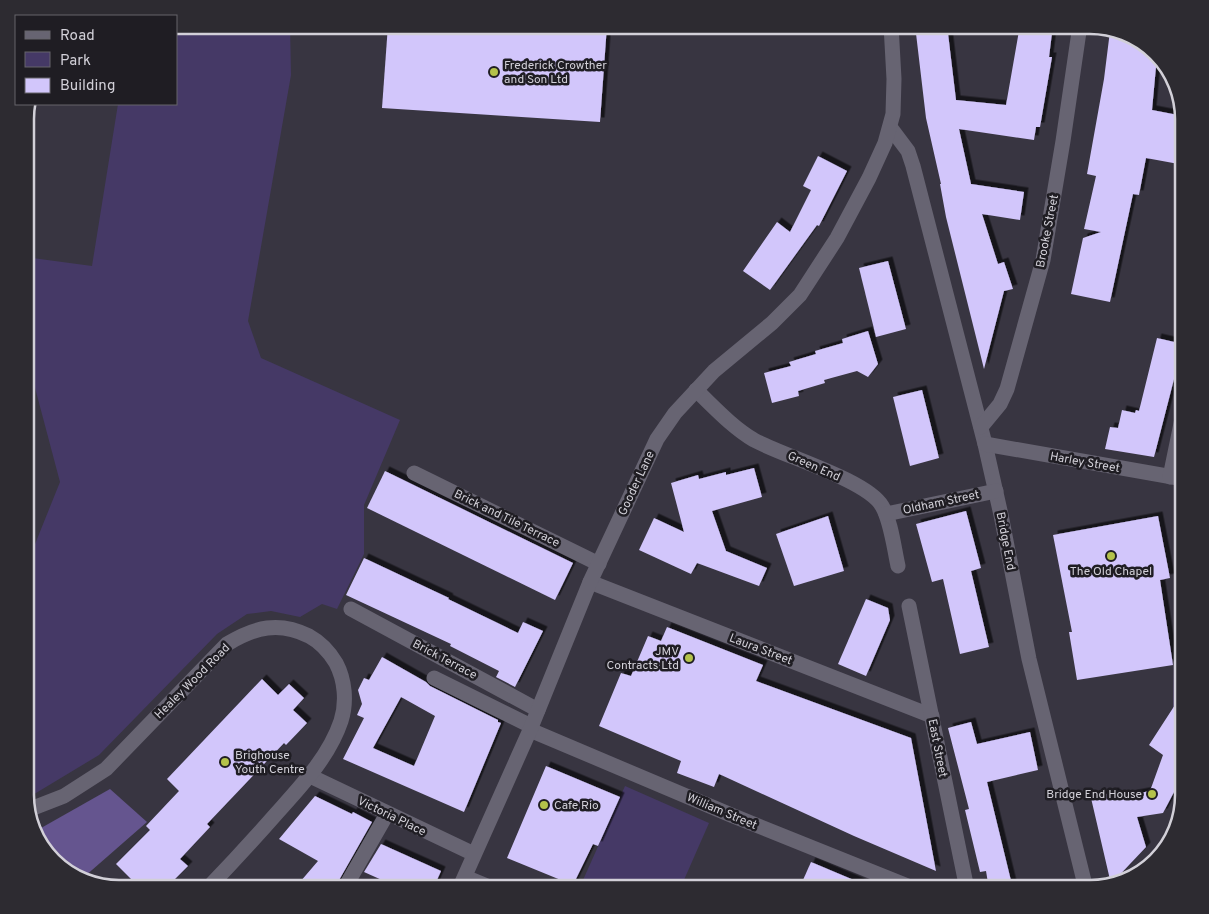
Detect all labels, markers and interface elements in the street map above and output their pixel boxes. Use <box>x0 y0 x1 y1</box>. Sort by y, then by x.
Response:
legend <box>15 15 178 105</box>
text: Road <box>60 27 95 46</box>
text: Park <box>60 52 91 71</box>
place label: Frederick Crowther and Son Ltd <box>504 58 607 88</box>
marker: Frederick Crowther and Son Ltd <box>488 66 500 78</box>
text: Building <box>60 77 115 96</box>
street label: Brooke Street <box>1033 193 1063 269</box>
street label: Green End <box>785 448 843 486</box>
street label: Gooder Lane <box>615 449 659 518</box>
street label: Harley Street <box>1049 449 1121 477</box>
street label: Brick and Tile Terrace <box>451 486 562 551</box>
street label: Oldham Street <box>901 487 981 519</box>
street label: Bridge End <box>992 511 1019 572</box>
marker: The Old Chapel <box>1105 550 1117 562</box>
place label: The Old Chapel <box>1070 564 1152 580</box>
street label: Laura Street <box>727 631 795 669</box>
street label: Brick Terrace <box>410 636 480 684</box>
street label: Healey Wood Road <box>152 641 234 723</box>
place label: JMV Contracts Ltd <box>606 644 679 674</box>
marker: JMV Contracts Ltd <box>683 652 695 664</box>
street label: East Street <box>924 718 951 779</box>
place label: Brighouse Youth Centre <box>235 748 305 778</box>
marker: Brighouse Youth Centre <box>219 756 231 768</box>
place label: Bridge End House <box>1046 787 1142 803</box>
marker: Bridge End House <box>1146 788 1158 800</box>
street label: William Street <box>684 790 759 834</box>
street label: Victoria Place <box>355 793 428 840</box>
place label: Cafe Rio <box>554 798 599 814</box>
marker: Cafe Rio <box>538 799 550 811</box>

